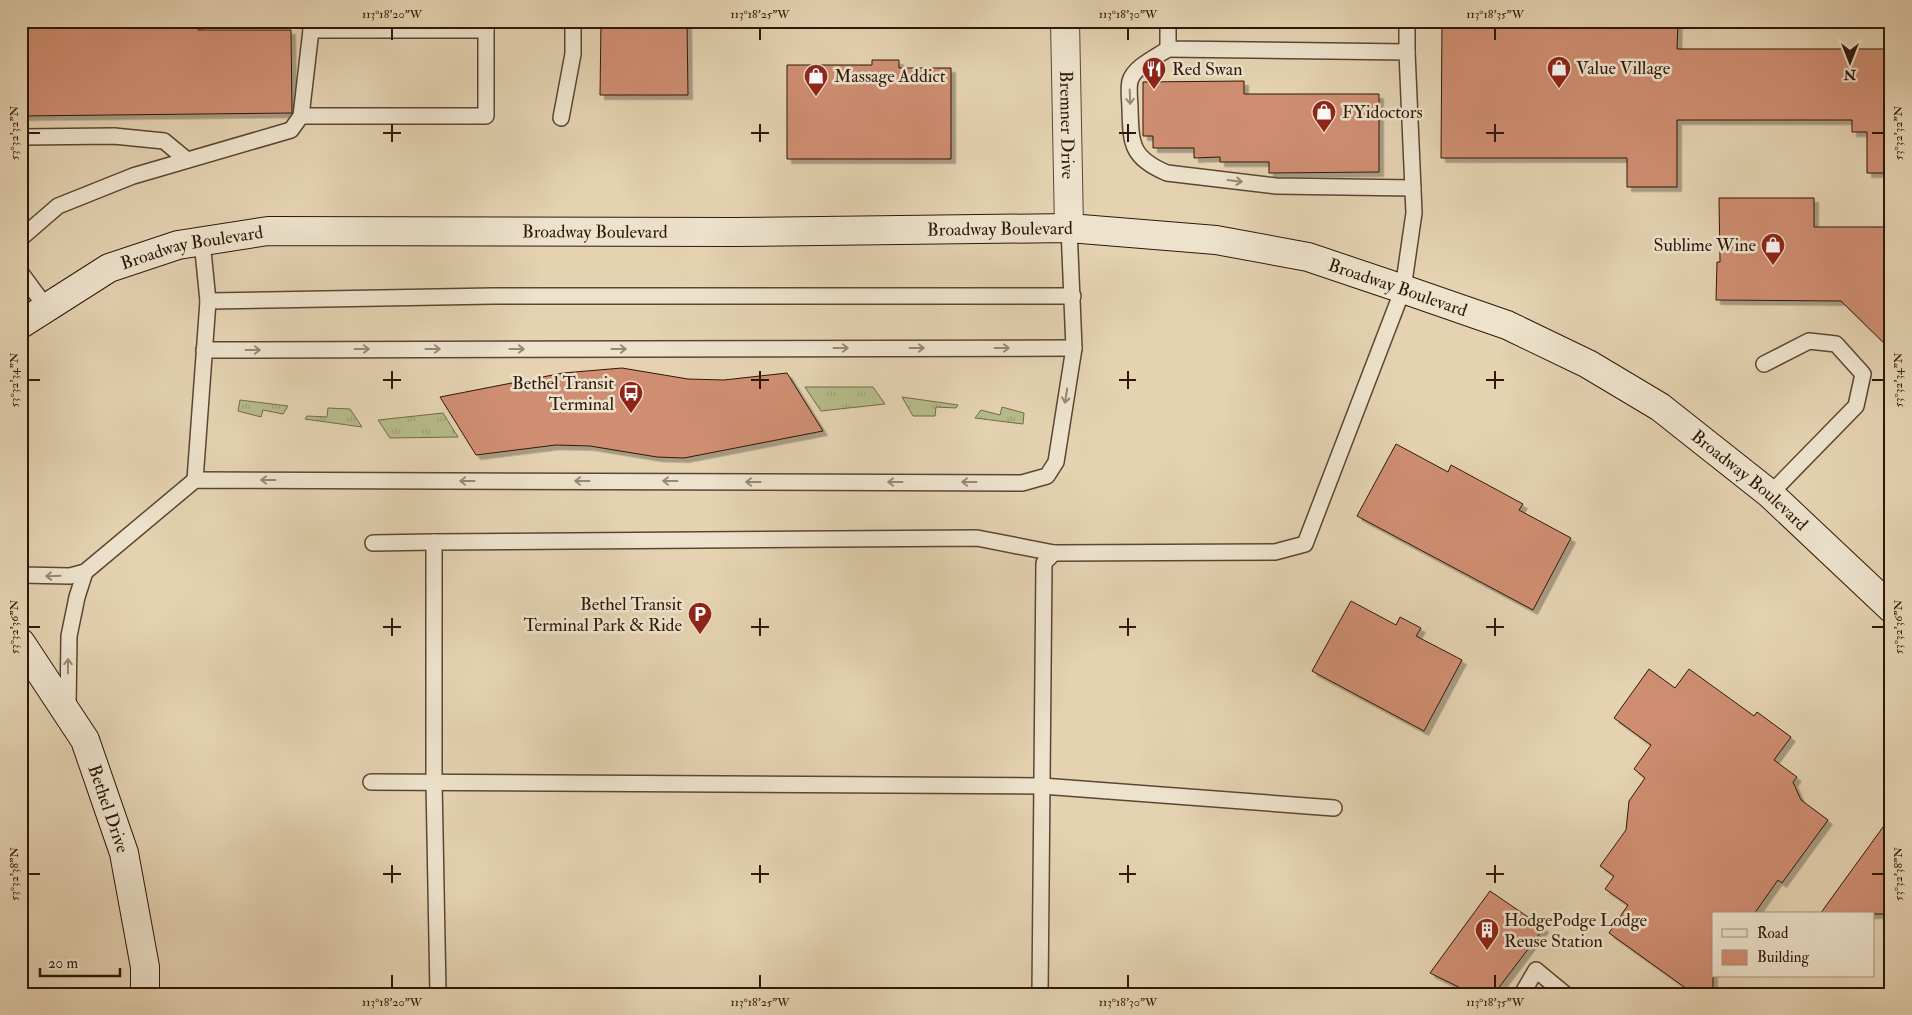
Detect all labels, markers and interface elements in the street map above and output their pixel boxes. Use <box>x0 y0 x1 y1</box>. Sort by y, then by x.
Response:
text: 113°18'20"W <box>362 7 423 22</box>
text: 113°18'25"W <box>730 7 790 22</box>
text: 113°18'30"W <box>1099 7 1158 22</box>
text: 113°18'35"W <box>1466 7 1525 22</box>
north arrow <box>1824 38 1874 88</box>
shop icon: Value Village <box>1546 55 1572 89</box>
restaurant icon: Red Swan <box>1141 56 1167 90</box>
place label: Value Village <box>1576 57 1671 80</box>
place label: Red Swan <box>1172 58 1243 81</box>
shop icon: Massage Addict <box>803 63 829 97</box>
place label: Massage Addict <box>834 65 946 88</box>
text: N <box>1843 66 1857 83</box>
street label: Bremner Drive <box>1054 71 1080 180</box>
one-way arrow <box>1125 88 1135 104</box>
shop icon: FYidoctors <box>1311 99 1337 133</box>
place label: FYidoctors <box>1342 101 1423 124</box>
text: 53°32'32"N <box>7 105 22 160</box>
text: 53°32'32"N <box>1891 105 1906 160</box>
one-way arrow <box>1227 176 1243 186</box>
street label: Broadway Boulevard <box>927 216 1073 241</box>
street label: Broadway Boulevard <box>118 220 265 275</box>
street label: Broadway Boulevard <box>522 220 668 243</box>
shop icon: Sublime Wine <box>1760 232 1786 266</box>
place label: Sublime Wine <box>1654 234 1756 257</box>
street label: Broadway Boulevard <box>1325 253 1471 322</box>
one-way arrow <box>832 343 848 353</box>
one-way arrow <box>908 343 925 353</box>
one-way arrow <box>993 343 1009 353</box>
one-way arrow <box>354 344 370 354</box>
one-way arrow <box>425 344 441 354</box>
one-way arrow <box>508 344 525 354</box>
one-way arrow <box>610 344 626 354</box>
one-way arrow <box>244 345 261 355</box>
text: 53°32'34"N <box>7 352 22 407</box>
text: 53°32'34"N <box>1891 352 1906 407</box>
place label: Bethel Transit Terminal <box>512 372 614 416</box>
bus stop icon: Bethel Transit Terminal <box>618 380 644 414</box>
one-way arrow <box>1061 387 1071 403</box>
street label: Broadway Boulevard <box>1687 425 1813 536</box>
one-way arrow <box>260 475 276 485</box>
one-way arrow <box>459 476 475 486</box>
one-way arrow <box>574 476 590 486</box>
one-way arrow <box>662 476 678 486</box>
one-way arrow <box>745 477 762 487</box>
one-way arrow <box>887 477 904 487</box>
one-way arrow <box>962 477 978 487</box>
one-way arrow <box>46 571 62 581</box>
place label: Bethel Transit Terminal Park & Ride <box>523 593 682 637</box>
text: 53°32'36"N <box>7 599 22 654</box>
text: 53°32'36"N <box>1891 599 1906 654</box>
parking icon: Bethel Transit Terminal Park & Ride <box>687 601 713 635</box>
one-way arrow <box>64 658 73 674</box>
street label: Bethel Drive <box>83 762 135 856</box>
text: 53°32'38"N <box>7 847 22 901</box>
text: 53°32'38"N <box>1891 847 1906 901</box>
place label: HodgePodge Lodge Reuse Station <box>1504 909 1647 953</box>
legend <box>1712 912 1874 978</box>
building icon: HodgePodge Lodge Reuse Station <box>1474 917 1500 951</box>
text: Road <box>1757 924 1789 943</box>
scale bar <box>40 945 120 977</box>
text: Building <box>1757 948 1809 967</box>
text: 20 m <box>48 954 78 973</box>
text: 113°18'20"W <box>362 995 423 1010</box>
text: 113°18'25"W <box>730 995 790 1010</box>
text: 113°18'30"W <box>1099 995 1158 1010</box>
text: 113°18'35"W <box>1466 995 1525 1010</box>

